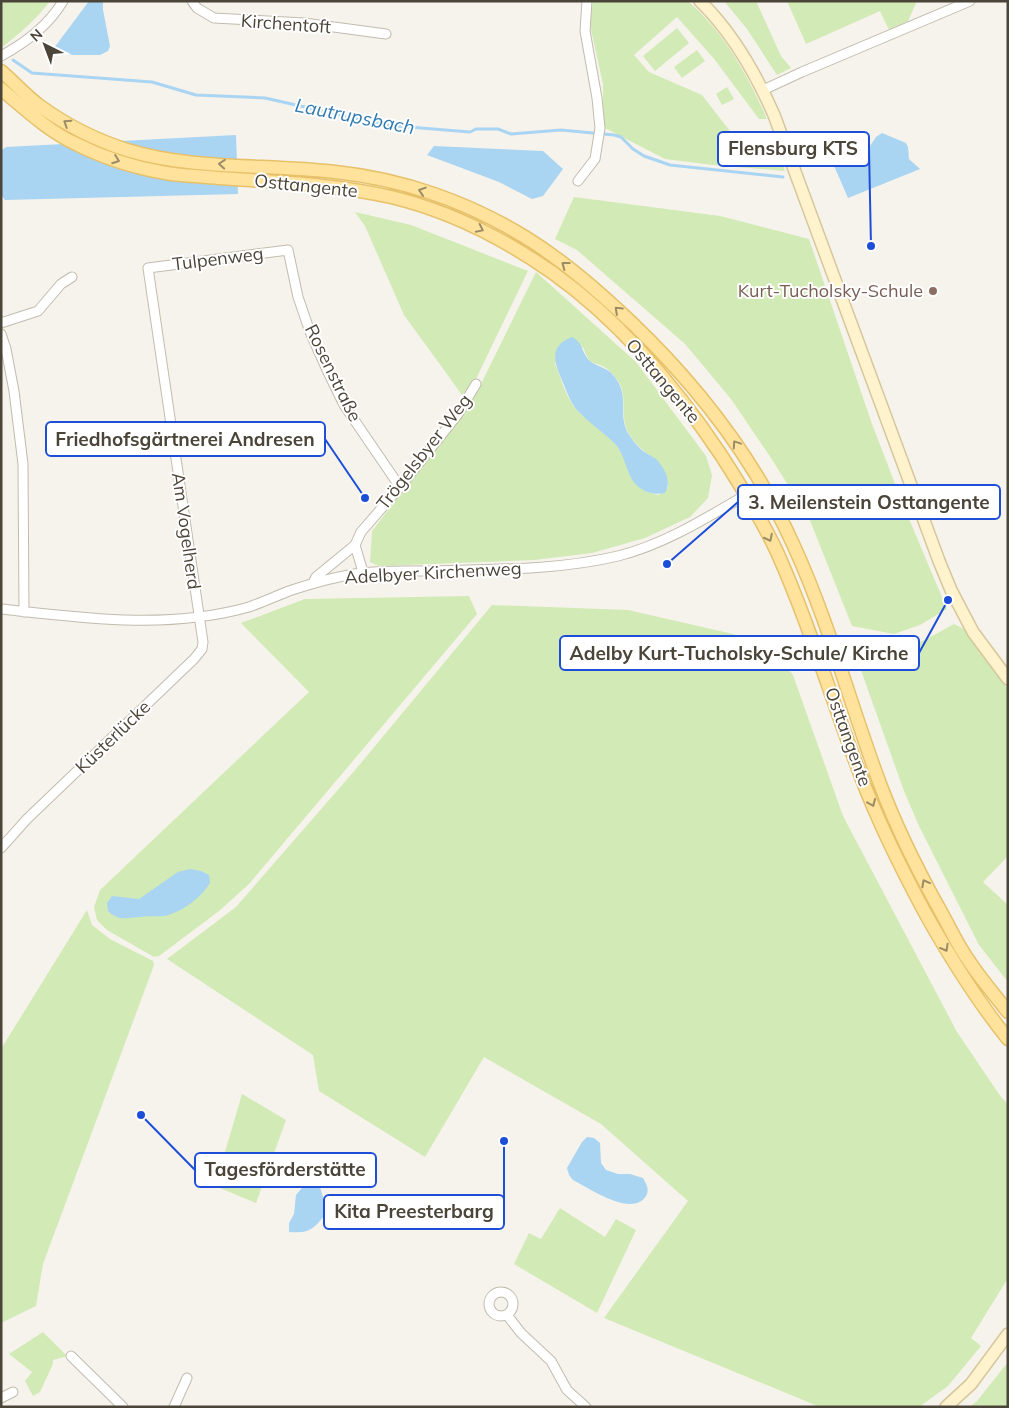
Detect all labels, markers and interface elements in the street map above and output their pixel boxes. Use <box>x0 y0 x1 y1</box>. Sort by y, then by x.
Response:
street label: Kirchentoft <box>240 9 332 38</box>
north arrow <box>20 20 70 70</box>
text: N <box>26 25 46 46</box>
water label: Lautrupsbach <box>293 93 417 139</box>
one-way arrow <box>64 120 73 129</box>
callout: Flensburg KTS <box>718 132 869 166</box>
text: Flensburg KTS <box>728 136 858 160</box>
one-way arrow <box>111 154 120 164</box>
one-way arrow <box>218 159 226 170</box>
street label: Osttangente <box>253 169 359 202</box>
one-way arrow <box>418 187 426 197</box>
one-way arrow <box>475 223 484 233</box>
street label: Tulpenweg <box>171 242 265 275</box>
one-way arrow <box>561 262 571 271</box>
place label: Kurt-Tucholsky-Schule <box>738 279 923 302</box>
marker: Kurt-Tucholsky-Schule <box>927 285 939 297</box>
one-way arrow <box>614 307 623 316</box>
street label: Rosenstraße <box>300 320 367 425</box>
street label: Osttangente <box>621 334 706 428</box>
street label: Trögelsbyer Weg <box>371 389 476 514</box>
callout: Friedhofsgärtnerei Andresen <box>46 422 325 456</box>
text: Friedhofsgärtnerei Andresen <box>55 427 315 451</box>
one-way arrow <box>733 441 742 450</box>
street label: Am Vogelherd <box>167 471 206 591</box>
callout: 3. Meilenstein Osttangente <box>738 485 1000 519</box>
text: 3. Meilenstein Osttangente <box>748 490 990 514</box>
one-way arrow <box>763 532 773 541</box>
street label: Adelbyer Kirchenweg <box>344 556 522 589</box>
callout: Adelby Kurt-Tucholsky-Schule/ Kirche <box>560 636 919 670</box>
text: Adelby Kurt-Tucholsky-Schule/ Kirche <box>570 641 908 665</box>
street label: Osttangente <box>820 684 877 789</box>
street label: Küsterlücke <box>70 695 155 778</box>
one-way arrow <box>865 798 876 807</box>
one-way arrow <box>921 879 931 888</box>
one-way arrow <box>939 943 949 952</box>
callout: Tagesförderstätte <box>195 1153 376 1187</box>
text: Tagesförderstätte <box>204 1157 366 1181</box>
callout: Kita Preesterbarg <box>324 1195 504 1229</box>
text: Kita Preesterbarg <box>334 1199 494 1223</box>

